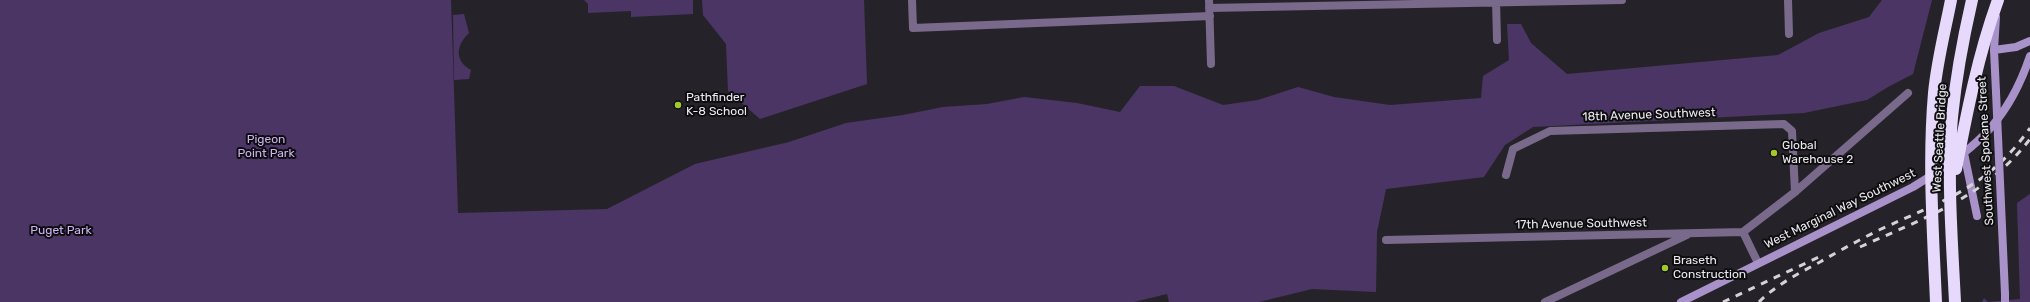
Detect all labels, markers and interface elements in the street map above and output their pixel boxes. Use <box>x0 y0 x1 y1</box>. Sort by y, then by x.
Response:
street label: Southwest Spokane Street <box>1975 76 1997 226</box>
street label: West Seattle Bridge <box>1930 83 1950 193</box>
place label: Pathfinder K-8 School <box>686 91 747 119</box>
marker: Pathfinder K-8 School <box>673 100 683 110</box>
street label: 18th Avenue Southwest <box>1582 105 1716 125</box>
park label: Pigeon Point Park <box>237 133 295 161</box>
place label: Global Warehouse 2 <box>1782 139 1853 167</box>
marker: Global Warehouse 2 <box>1769 148 1779 158</box>
street label: West Marginal Way Southwest <box>1762 166 1918 252</box>
street label: 17th Avenue Southwest <box>1515 216 1647 232</box>
park label: Puget Park <box>30 224 92 238</box>
place label: Braseth Construction <box>1673 254 1746 282</box>
marker: Braseth Construction <box>1660 263 1670 273</box>

